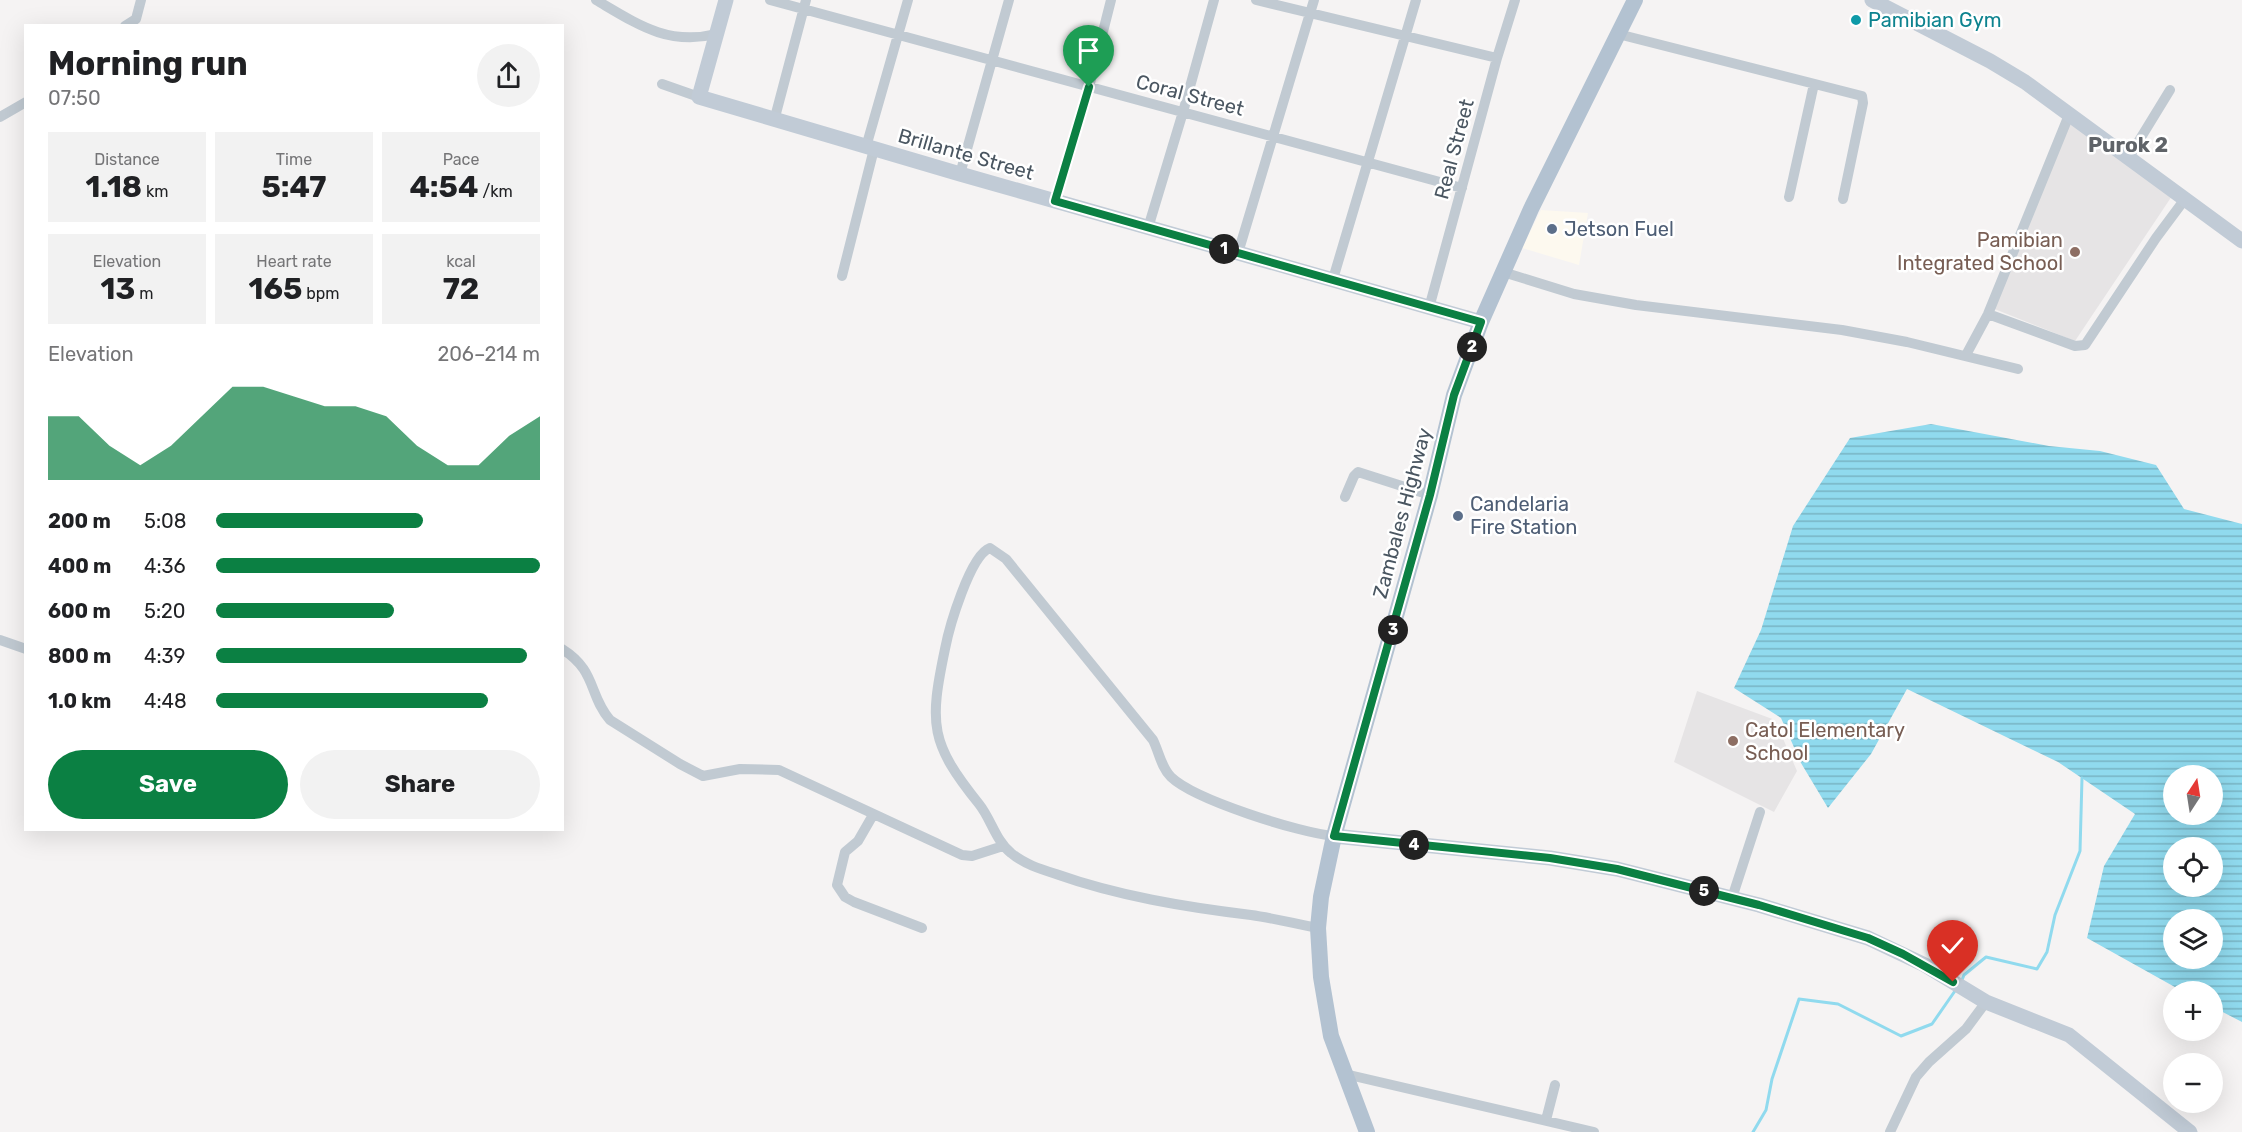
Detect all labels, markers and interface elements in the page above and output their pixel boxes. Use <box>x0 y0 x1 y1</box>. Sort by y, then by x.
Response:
place label: Pamibian Gym <box>1868 8 2002 32</box>
marker: Pamibian Gym <box>1849 13 1863 27</box>
pin <box>1063 25 1114 87</box>
icon: arrive <box>1072 34 1105 67</box>
text: Morning run <box>48 44 248 83</box>
button: share <box>477 44 540 107</box>
street label: Coral Street <box>1133 69 1247 121</box>
text: 07:50 <box>48 86 101 110</box>
street label: Real Street <box>1429 96 1479 202</box>
street label: Brillante Street <box>895 123 1037 185</box>
district label: Purok 2 <box>2088 132 2168 157</box>
text: Distance <box>94 150 160 169</box>
text: Time <box>276 150 312 169</box>
text: Pace <box>443 150 479 169</box>
text: 1.18 <box>85 169 142 205</box>
text: 5:47 <box>261 169 327 205</box>
text: 4:54 <box>409 169 479 205</box>
text: km <box>142 182 169 201</box>
text: /km <box>479 182 513 201</box>
place label: Jetson Fuel <box>1564 217 1674 241</box>
marker: Jetson Fuel <box>1545 222 1559 236</box>
place label: Pamibian Integrated School <box>1897 228 2063 275</box>
pin: 1 <box>1209 234 1239 264</box>
text: 1 <box>1220 239 1228 258</box>
marker: Pamibian Integrated School <box>2068 245 2082 259</box>
text: Elevation <box>93 252 161 271</box>
text: Heart rate <box>256 252 332 271</box>
text: kcal <box>446 252 476 271</box>
text: 13 <box>101 271 135 307</box>
text: 165 <box>248 271 302 307</box>
text: 72 <box>443 271 479 307</box>
text: m <box>135 284 153 303</box>
text: bpm <box>302 284 340 303</box>
pin: 2 <box>1457 332 1487 362</box>
text: 2 <box>1467 337 1477 356</box>
text: Elevation <box>48 342 134 366</box>
text: 206–214 m <box>437 342 540 366</box>
street label: Zambales Highway <box>1368 425 1436 601</box>
place label: Candelaria Fire Station <box>1470 492 1578 539</box>
text: 200 m <box>48 509 111 533</box>
text: 5:08 <box>144 509 186 533</box>
marker: Candelaria Fire Station <box>1451 509 1465 523</box>
text: 400 m <box>48 554 111 578</box>
text: 4:36 <box>144 554 186 578</box>
text: 600 m <box>48 599 111 623</box>
text: 5:20 <box>144 599 185 623</box>
pin: 3 <box>1378 615 1408 645</box>
text: 3 <box>1388 620 1398 639</box>
text: 800 m <box>48 644 111 668</box>
text: 4:39 <box>144 644 185 668</box>
text: 1.0 km <box>48 689 111 713</box>
text: 4:48 <box>144 689 187 713</box>
place label: Catol Elementary School <box>1745 718 1905 765</box>
marker: Catol Elementary School <box>1726 734 1740 748</box>
button: Save <box>48 750 288 819</box>
button: Share <box>300 750 540 819</box>
north arrow <box>2163 765 2223 825</box>
map controls <box>2163 765 2223 1113</box>
pin: 4 <box>1399 830 1429 860</box>
text: 4 <box>1409 835 1419 854</box>
button: locate <box>2163 837 2223 897</box>
pin: 5 <box>1689 876 1719 906</box>
text: 5 <box>1699 881 1709 900</box>
button: layers <box>2163 909 2223 969</box>
pin <box>1927 920 1978 982</box>
icon: check <box>1936 929 1969 962</box>
button: + <box>2163 981 2223 1041</box>
button: − <box>2163 1053 2223 1113</box>

